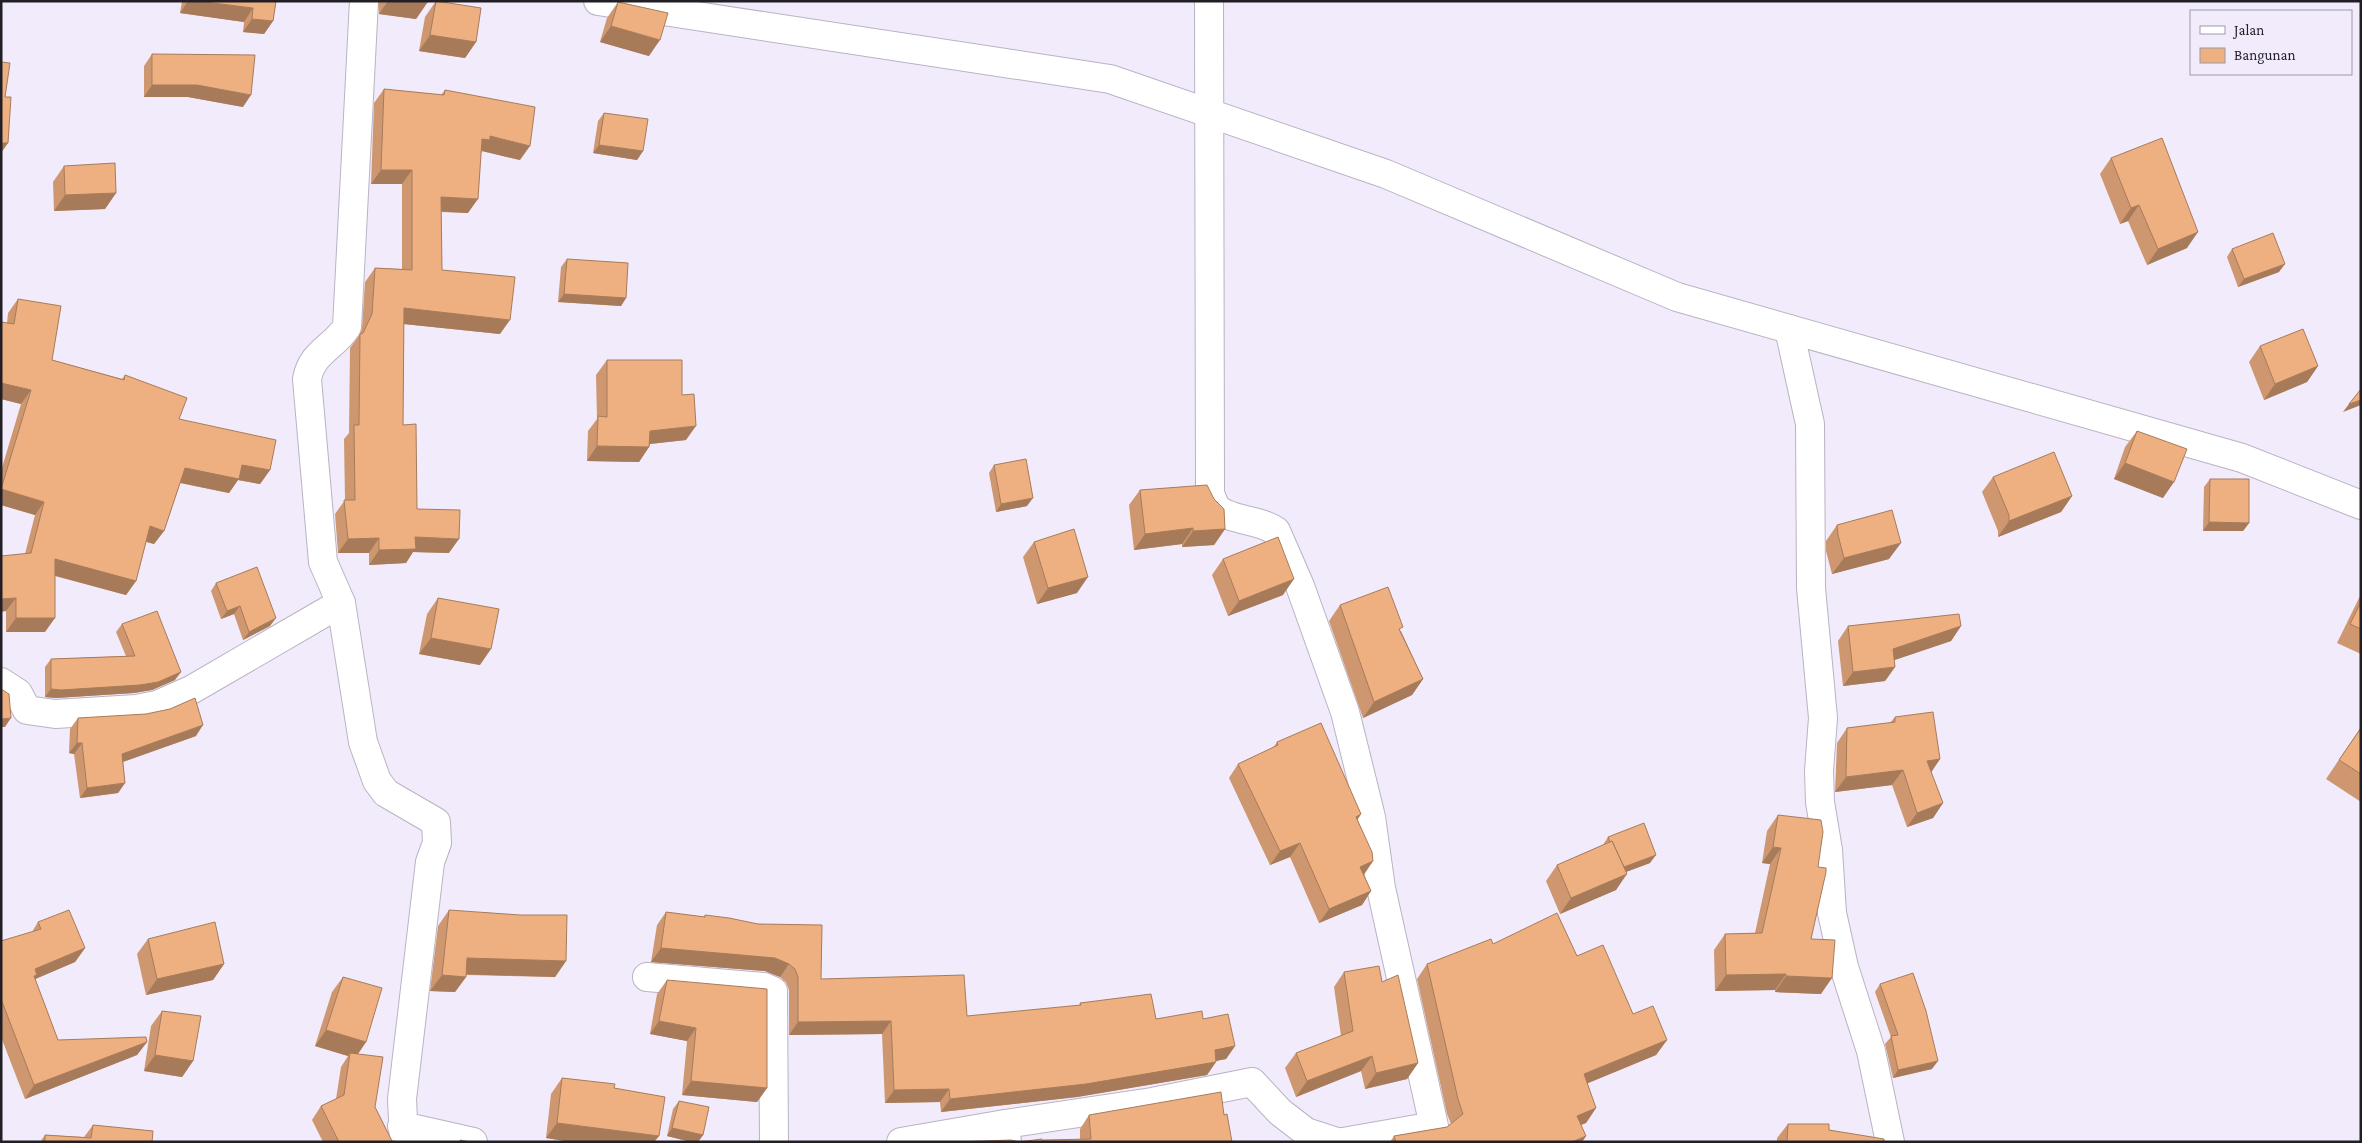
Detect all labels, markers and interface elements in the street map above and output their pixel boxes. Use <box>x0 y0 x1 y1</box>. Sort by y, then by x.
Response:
legend <box>2190 10 2352 75</box>
text: Jalan <box>2232 22 2264 39</box>
text: Bangunan <box>2234 47 2295 64</box>

